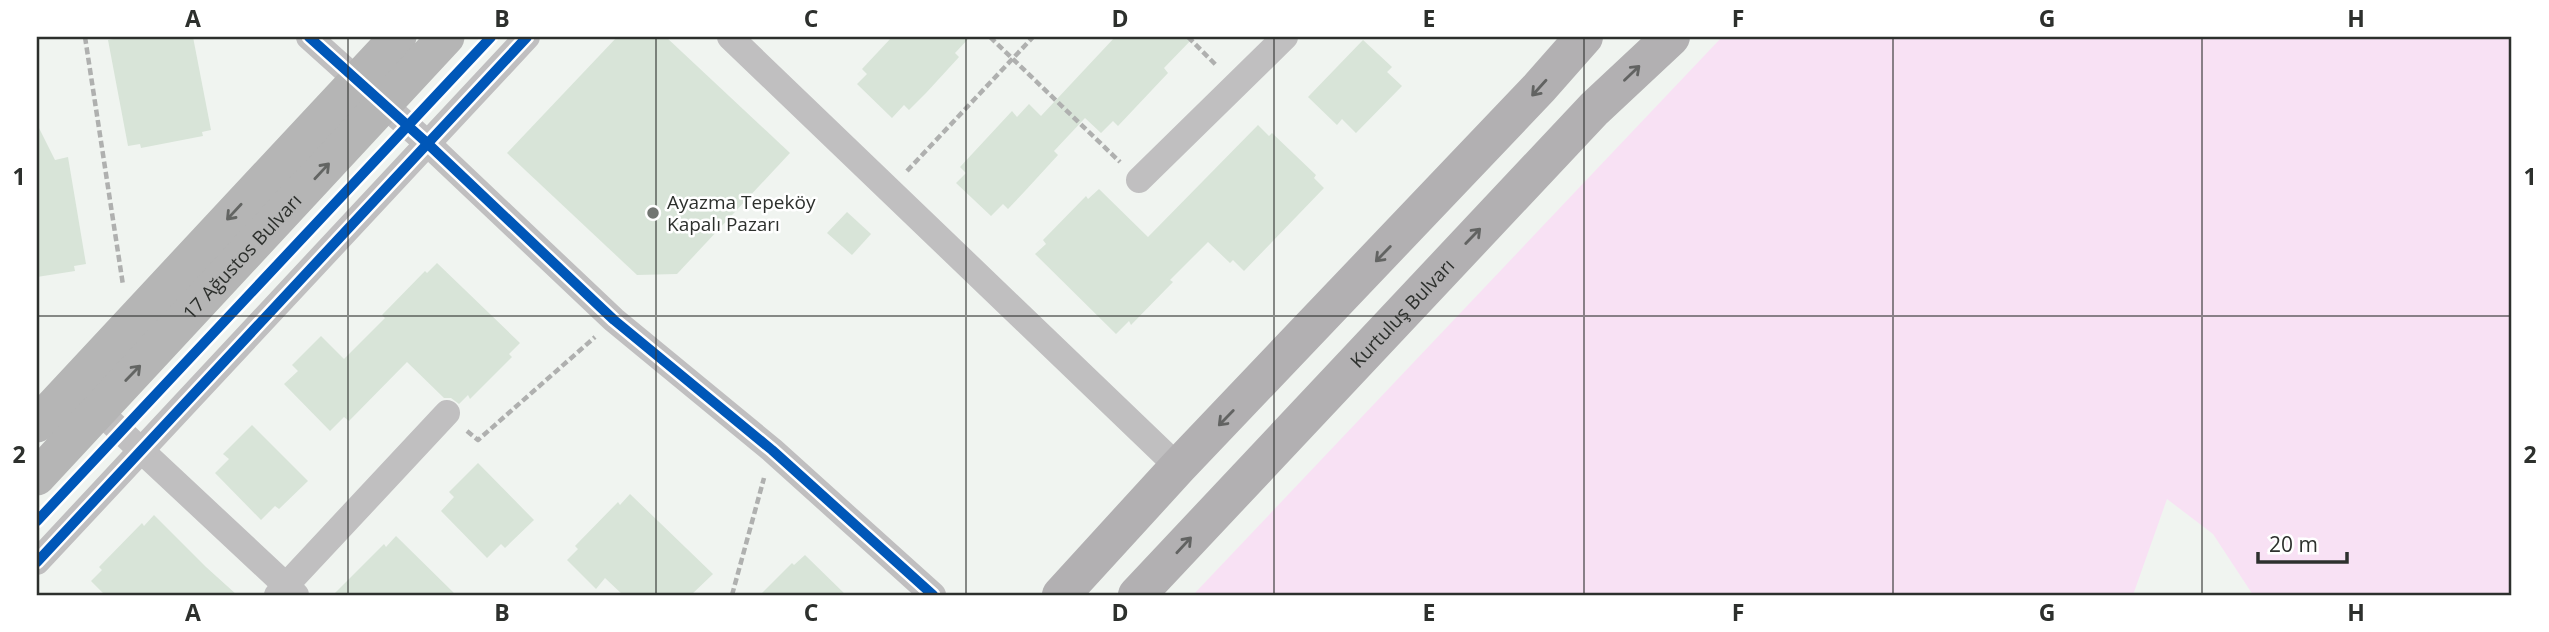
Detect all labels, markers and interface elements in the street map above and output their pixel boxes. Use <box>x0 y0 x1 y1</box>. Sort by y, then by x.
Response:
text: A <box>185 2 201 34</box>
text: B <box>494 2 510 34</box>
text: C <box>804 2 818 34</box>
text: D <box>1111 2 1129 34</box>
text: E <box>1423 2 1435 34</box>
text: F <box>1732 2 1744 34</box>
text: G <box>2039 2 2055 34</box>
text: H <box>2347 2 2365 34</box>
one-way arrow <box>1623 65 1640 82</box>
one-way arrow <box>1531 79 1547 97</box>
text: 1 <box>12 160 26 192</box>
text: 1 <box>2523 160 2537 192</box>
one-way arrow <box>314 162 330 180</box>
street label: 17 Ağustos Bulvarı <box>177 188 307 325</box>
place label: Ayazma Tepeköy Kapalı Pazarı <box>667 189 816 237</box>
one-way arrow <box>226 203 243 220</box>
marker: Ayazma Tepeköy Kapalı Pazarı <box>645 205 661 221</box>
one-way arrow <box>1465 227 1481 245</box>
one-way arrow <box>1375 245 1392 262</box>
street label: Kurtuluş Bulvarı <box>1344 253 1460 373</box>
one-way arrow <box>125 365 142 382</box>
one-way arrow <box>1217 409 1234 426</box>
text: 2 <box>12 438 26 470</box>
text: 2 <box>2523 438 2537 470</box>
scale bar <box>2258 520 2348 564</box>
text: 20 m <box>2269 530 2318 558</box>
one-way arrow <box>1175 537 1192 554</box>
text: A <box>185 596 201 628</box>
text: B <box>494 596 510 628</box>
text: C <box>804 596 818 628</box>
text: D <box>1111 596 1129 628</box>
text: E <box>1423 596 1435 628</box>
text: F <box>1732 596 1744 628</box>
text: G <box>2039 596 2055 628</box>
text: H <box>2347 596 2365 628</box>

